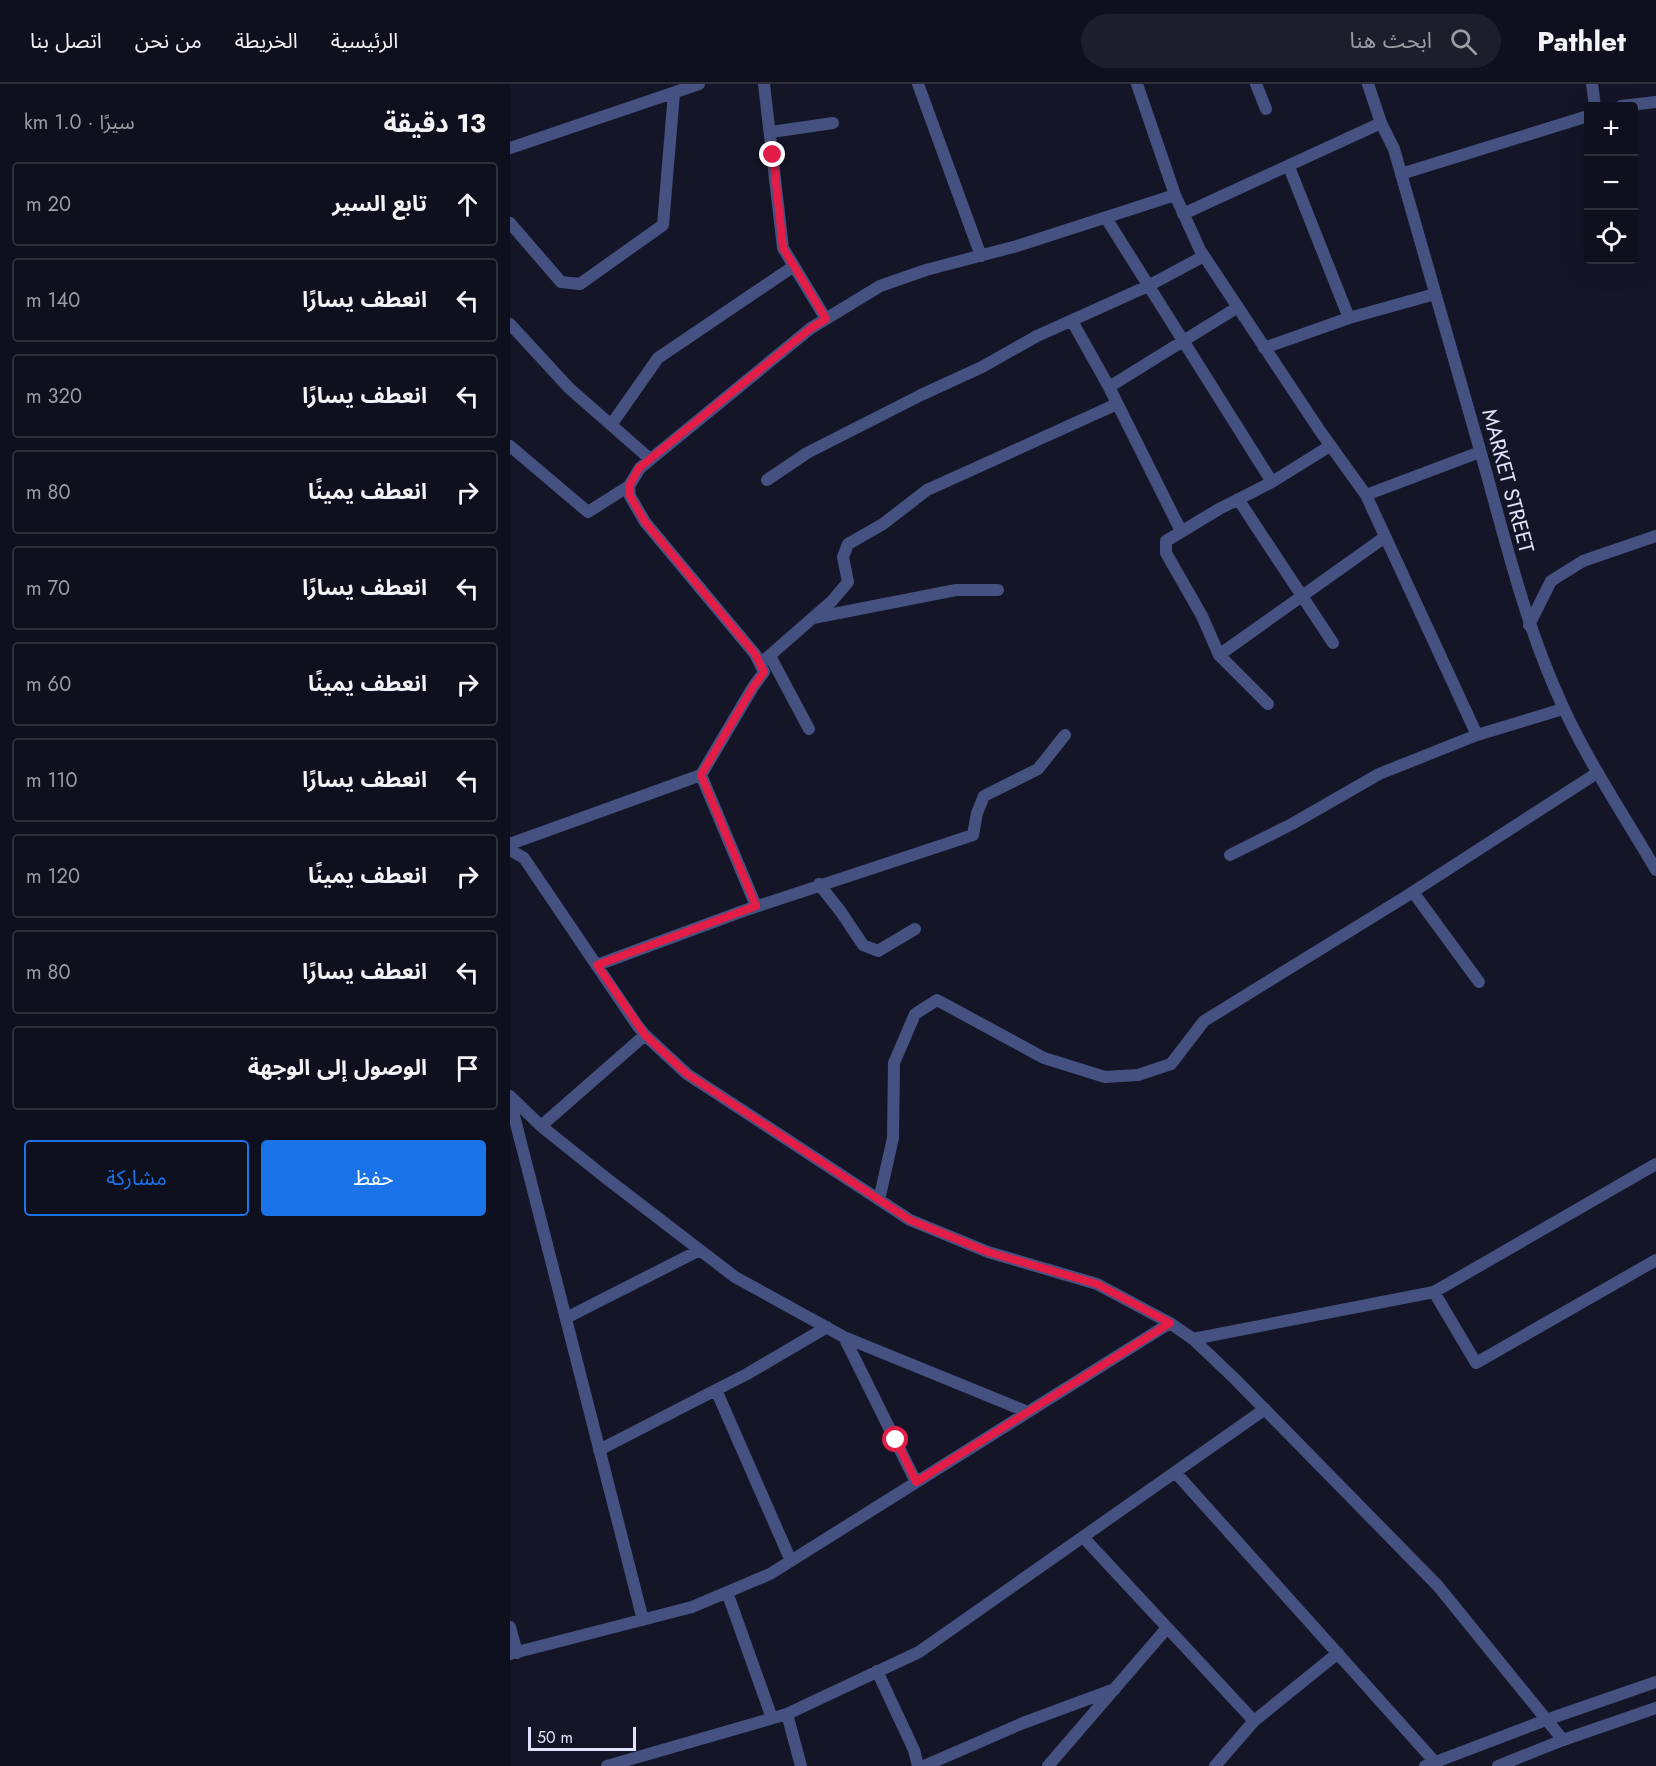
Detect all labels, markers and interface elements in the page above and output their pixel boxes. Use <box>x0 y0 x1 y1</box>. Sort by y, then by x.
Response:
search box <box>1081 14 1501 68</box>
text: Pathlet <box>1537 21 1626 62</box>
text: ابحث هنا <box>1350 24 1432 56</box>
icon: search <box>1447 25 1480 58</box>
text: اتصل بنا <box>30 26 102 56</box>
text: من نحن <box>135 26 202 56</box>
text: الخريطة <box>235 26 298 56</box>
text: الرئيسية <box>331 26 398 56</box>
map controls <box>1584 102 1638 264</box>
button: + <box>1584 102 1638 156</box>
text: 13 دقيقة <box>383 104 486 142</box>
text: سيرًا · 1.0 km <box>24 108 135 137</box>
route end <box>759 141 785 167</box>
button: − <box>1584 156 1638 210</box>
text: تابع السير <box>332 187 427 219</box>
icon: ahead <box>451 188 484 221</box>
text: 20 m <box>26 190 71 219</box>
button: locate <box>1584 210 1638 264</box>
text: انعطف يسارًا <box>302 283 427 315</box>
icon: left <box>451 284 484 317</box>
text: 140 m <box>26 286 80 315</box>
text: انعطف يسارًا <box>302 379 427 411</box>
icon: left <box>451 380 484 413</box>
text: 320 m <box>26 382 82 411</box>
street label: MARKET STREET <box>1474 406 1542 557</box>
text: انعطف يمينًا <box>308 475 427 507</box>
icon: right <box>451 476 484 509</box>
text: 80 m <box>26 478 71 507</box>
text: انعطف يسارًا <box>302 571 427 603</box>
icon: left <box>451 572 484 605</box>
text: 70 m <box>26 574 70 603</box>
text: انعطف يمينًا <box>308 667 427 699</box>
icon: right <box>451 668 484 701</box>
text: 60 m <box>26 670 71 699</box>
text: انعطف يسارًا <box>302 763 427 795</box>
icon: left <box>451 764 484 797</box>
text: 110 m <box>26 766 78 795</box>
text: انعطف يمينًا <box>308 859 427 891</box>
icon: right <box>451 860 484 893</box>
text: 120 m <box>26 862 80 891</box>
text: انعطف يسارًا <box>302 955 427 987</box>
icon: left <box>451 956 484 989</box>
text: 80 m <box>26 958 71 987</box>
text: الوصول إلى الوجهة <box>248 1051 427 1083</box>
icon: arrive <box>451 1052 484 1085</box>
button: مشاركة <box>24 1140 249 1216</box>
button: حفظ <box>261 1140 486 1216</box>
route start <box>882 1426 908 1452</box>
scale bar <box>528 1724 636 1752</box>
text: 50 m <box>537 1726 573 1749</box>

